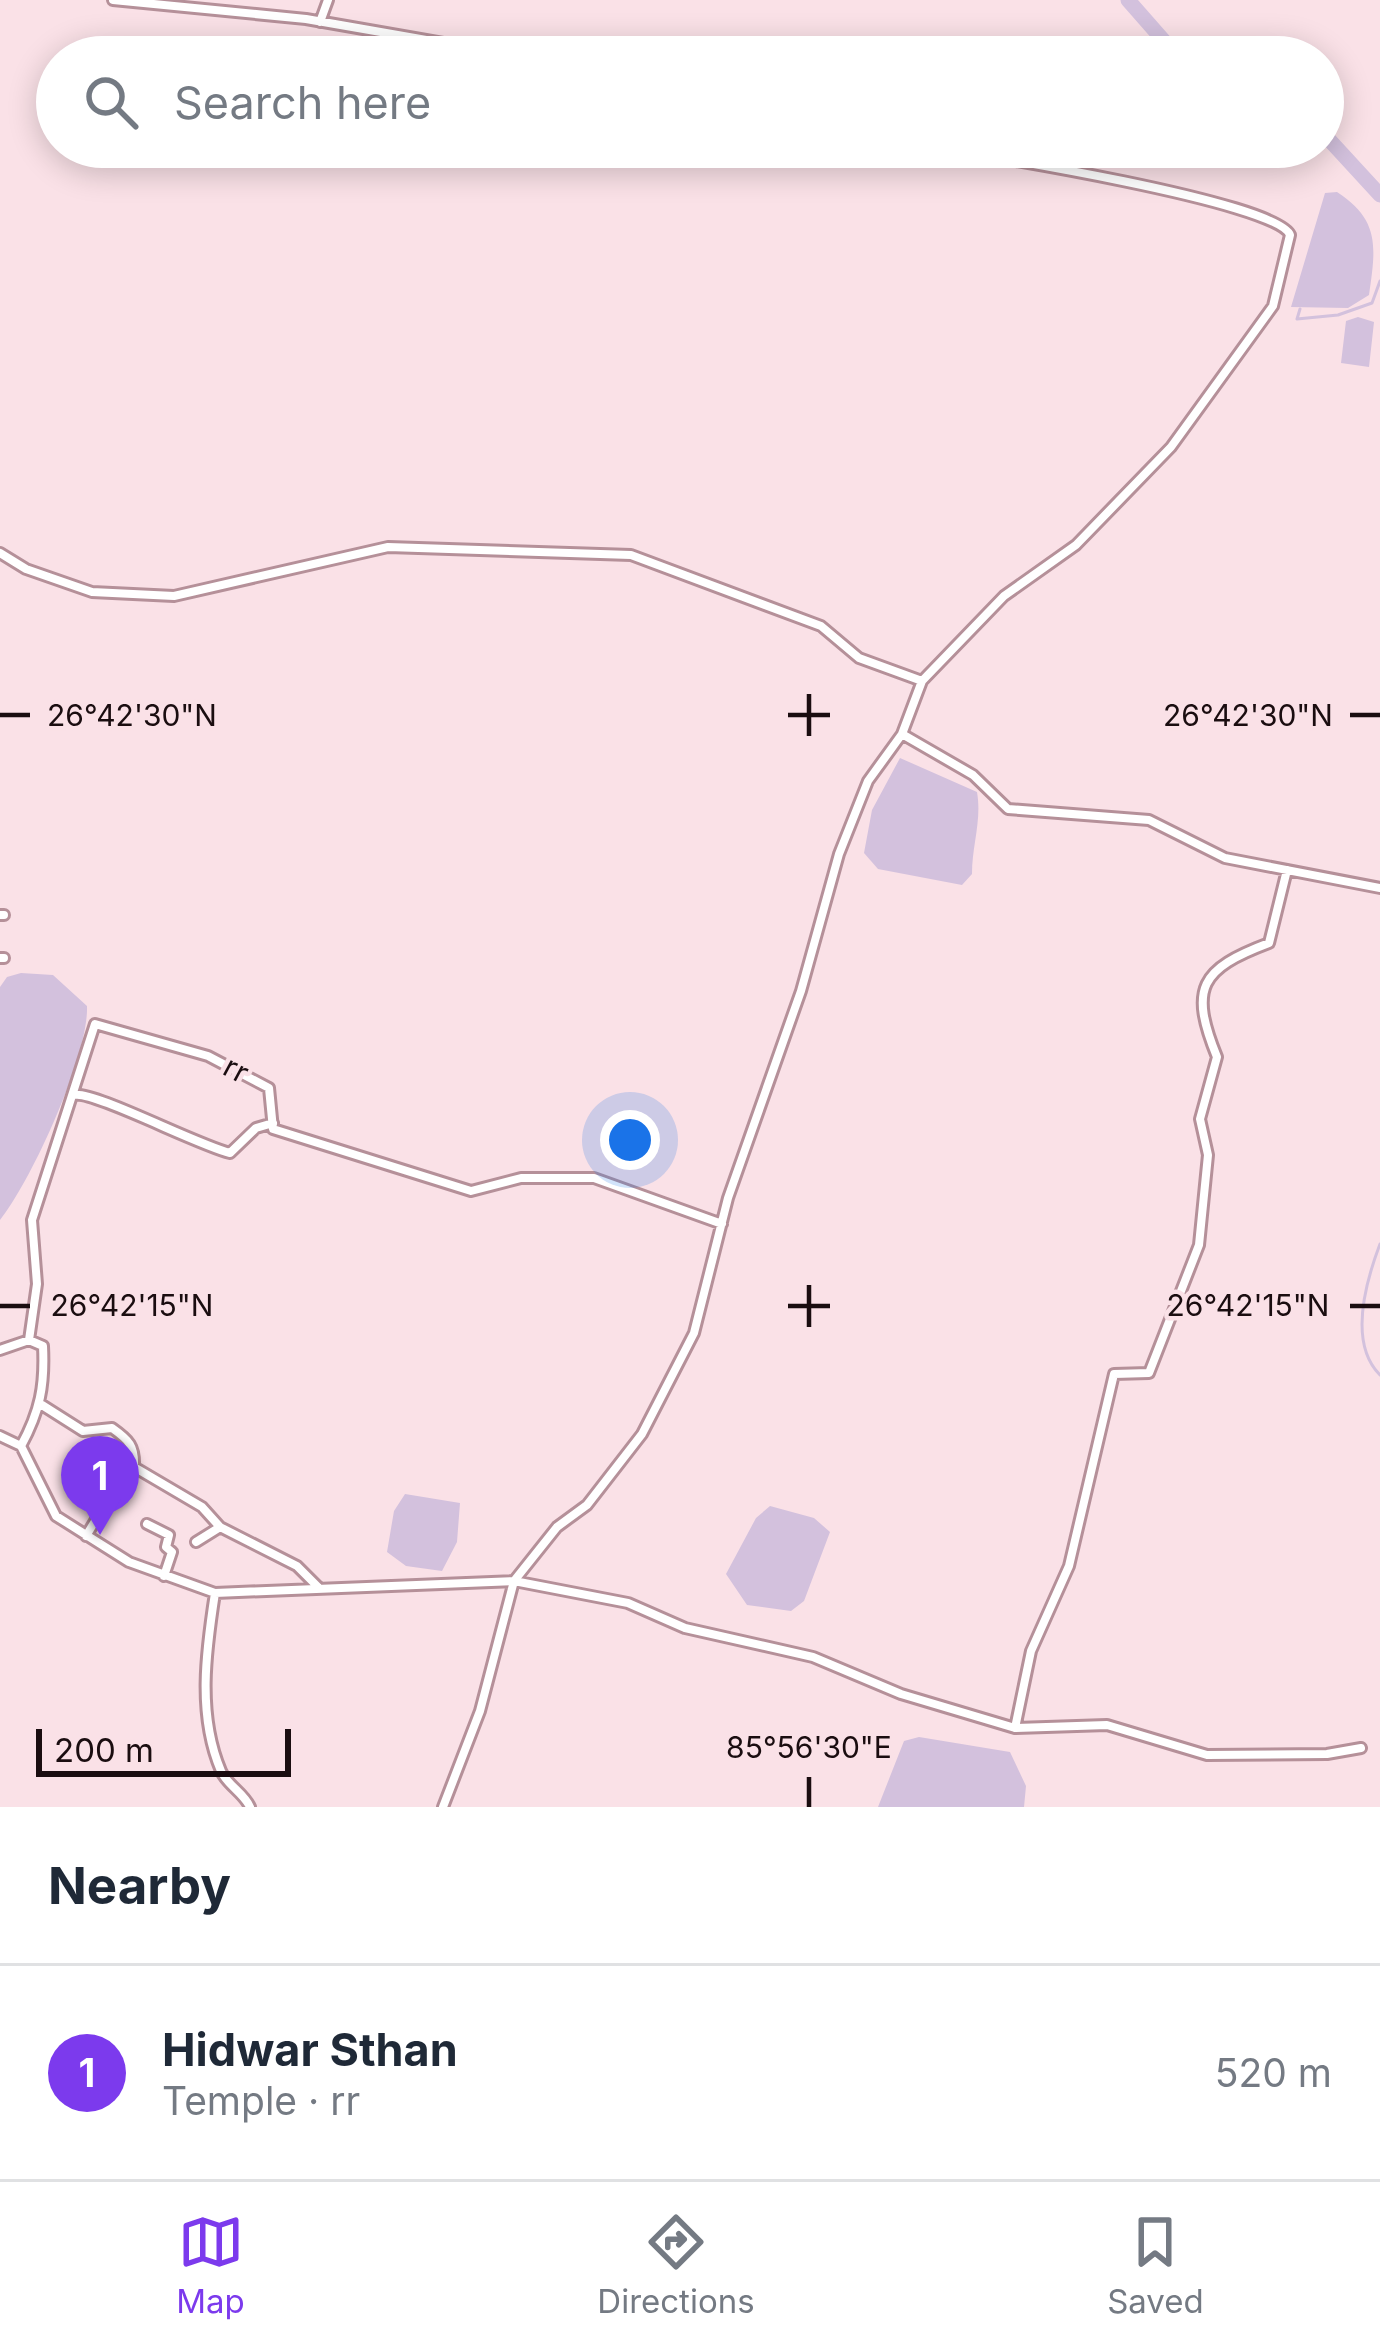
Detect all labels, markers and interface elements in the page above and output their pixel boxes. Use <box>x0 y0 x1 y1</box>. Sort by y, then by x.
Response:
search box <box>36 36 1344 168</box>
icon: search <box>78 69 144 135</box>
text: Search here <box>174 75 431 130</box>
text: 26°42'30"N <box>47 697 217 733</box>
text: 26°42'30"N <box>1163 697 1333 733</box>
street label: rr <box>218 1048 255 1090</box>
your location <box>600 1110 660 1170</box>
text: 26°42'15"N <box>51 1287 213 1323</box>
text: 26°42'15"N <box>1167 1287 1329 1323</box>
pin: 1 <box>61 1436 139 1535</box>
scale bar <box>36 1723 291 1776</box>
text: 85°56'30"E <box>726 1729 892 1765</box>
text: 200 m <box>54 1730 154 1770</box>
text: Nearby <box>48 1855 231 1916</box>
text: Hidwar Sthan <box>162 2022 458 2077</box>
text: 1 <box>79 2049 95 2096</box>
text: 520 m <box>1215 2049 1332 2096</box>
text: Temple · rr <box>162 2077 360 2124</box>
tab: Map <box>176 2209 245 2321</box>
tab: Directions <box>597 2209 755 2321</box>
tab: Saved <box>1107 2209 1204 2321</box>

